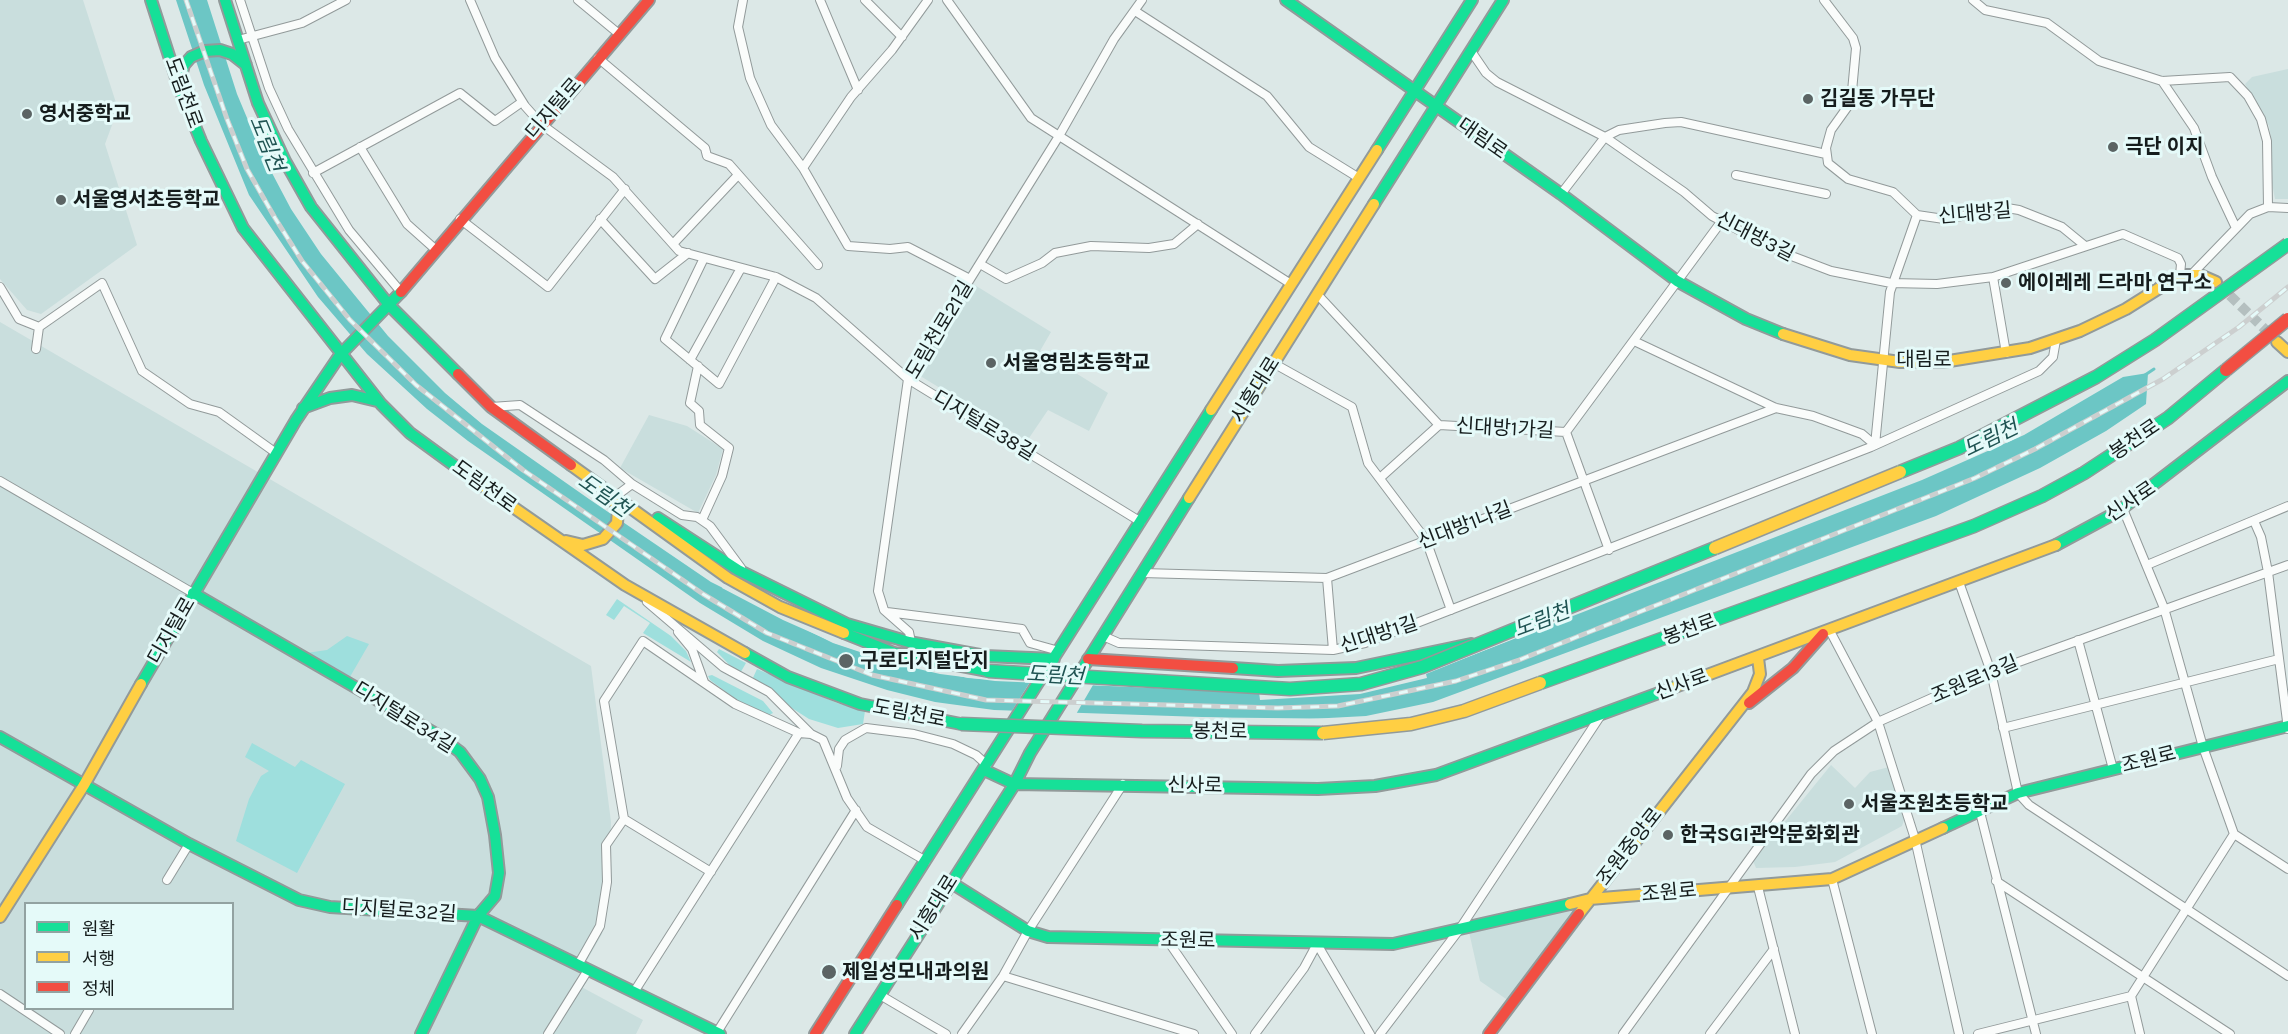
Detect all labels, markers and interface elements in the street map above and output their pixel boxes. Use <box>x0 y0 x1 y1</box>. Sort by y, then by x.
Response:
street label: 도림천로 <box>159 54 207 132</box>
street label: 디지털로 <box>521 73 587 145</box>
place label: 김길동 가무단 <box>1820 87 1935 111</box>
marker: 김길동 가무단 <box>1801 92 1815 106</box>
place label: 영서중학교 <box>39 102 131 126</box>
marker: 영서중학교 <box>20 107 34 121</box>
water label: 도림천 <box>243 112 289 176</box>
street label: 대림로 <box>1453 113 1511 165</box>
place label: 극단 이지 <box>2125 135 2204 159</box>
marker: 극단 이지 <box>2106 140 2120 154</box>
place label: 서울영서초등학교 <box>73 188 220 212</box>
marker: 서울영서초등학교 <box>54 193 68 207</box>
street label: 신대방길 <box>1937 199 2013 229</box>
street label: 신대방3길 <box>1712 207 1798 267</box>
place label: 에이레레 드라마 연구소 <box>2018 271 2212 295</box>
marker: 에이레레 드라마 연구소 <box>1999 276 2013 290</box>
street label: 도림천로21길 <box>901 277 979 383</box>
street label: 대림로 <box>1896 348 1952 372</box>
place label: 서울영림초등학교 <box>1003 351 1150 375</box>
street label: 시흥대로 <box>1226 352 1286 428</box>
marker: 서울영림초등학교 <box>984 356 998 370</box>
street label: 디지털로38길 <box>928 386 1040 466</box>
street label: 신대방1가길 <box>1455 414 1555 444</box>
water label: 도림천 <box>1959 415 2023 463</box>
street label: 봉천로 <box>2105 415 2165 465</box>
street label: 도림천로 <box>447 456 521 518</box>
water label: 도림천 <box>573 469 635 523</box>
street label: 신사로 <box>2101 477 2161 527</box>
street label: 신대방1나길 <box>1415 497 1515 555</box>
street label: 디지털로 <box>143 593 201 669</box>
water label: 도림천 <box>1510 599 1574 643</box>
street label: 봉천로 <box>1660 609 1720 651</box>
street label: 신대방1길 <box>1337 611 1421 659</box>
place label: 구로디지털단지 <box>860 649 989 673</box>
street label: 조원로13길 <box>1928 651 2022 709</box>
marker: 구로디지털단지 <box>837 652 855 670</box>
water label: 도림천 <box>1025 662 1085 690</box>
street label: 신사로 <box>1652 664 1712 706</box>
street label: 디지털로34길 <box>349 677 459 759</box>
street label: 도림천로 <box>871 695 947 733</box>
street label: 봉천로 <box>1192 720 1248 744</box>
street label: 조원로 <box>2119 742 2179 778</box>
street label: 신사로 <box>1167 774 1223 798</box>
place label: 서울조원초등학교 <box>1861 792 2008 816</box>
marker: 서울조원초등학교 <box>1842 797 1856 811</box>
street label: 조원중앙로 <box>1592 803 1668 891</box>
place label: 한국SGI관악문화회관 <box>1680 823 1860 847</box>
marker: 한국SGI관악문화회관 <box>1661 828 1675 842</box>
street label: 시흥대로 <box>904 870 964 946</box>
street label: 조원로 <box>1640 879 1698 907</box>
street label: 디지털로32길 <box>341 895 457 927</box>
legend <box>24 902 234 1010</box>
text: 원활 <box>82 918 115 940</box>
street label: 조원로 <box>1160 929 1216 953</box>
text: 서행 <box>82 948 115 970</box>
place label: 제일성모내과의원 <box>842 960 989 984</box>
marker: 제일성모내과의원 <box>820 963 838 981</box>
text: 정체 <box>82 978 115 1000</box>

